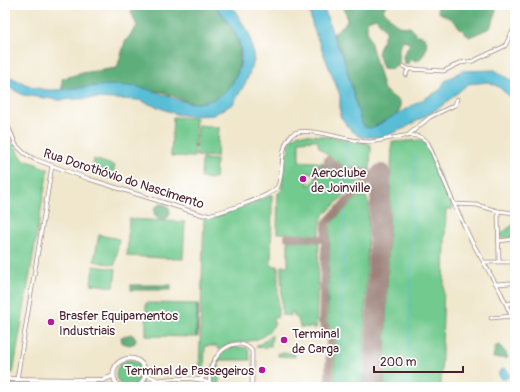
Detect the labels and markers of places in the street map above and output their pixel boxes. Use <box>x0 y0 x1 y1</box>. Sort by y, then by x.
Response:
place label: Aeroclube de Joinville <box>311 165 371 196</box>
marker: Aeroclube de Joinville <box>298 174 308 184</box>
place label: Brasfer Equipamentos Industriais <box>59 308 178 339</box>
marker: Brasfer Equipamentos Industriais <box>46 317 56 327</box>
place label: Terminal de Carga <box>292 326 340 357</box>
marker: Terminal de Carga <box>279 335 289 345</box>
place label: Terminal de Passegeiros <box>125 363 254 379</box>
marker: Terminal de Passegeiros <box>257 365 267 375</box>

